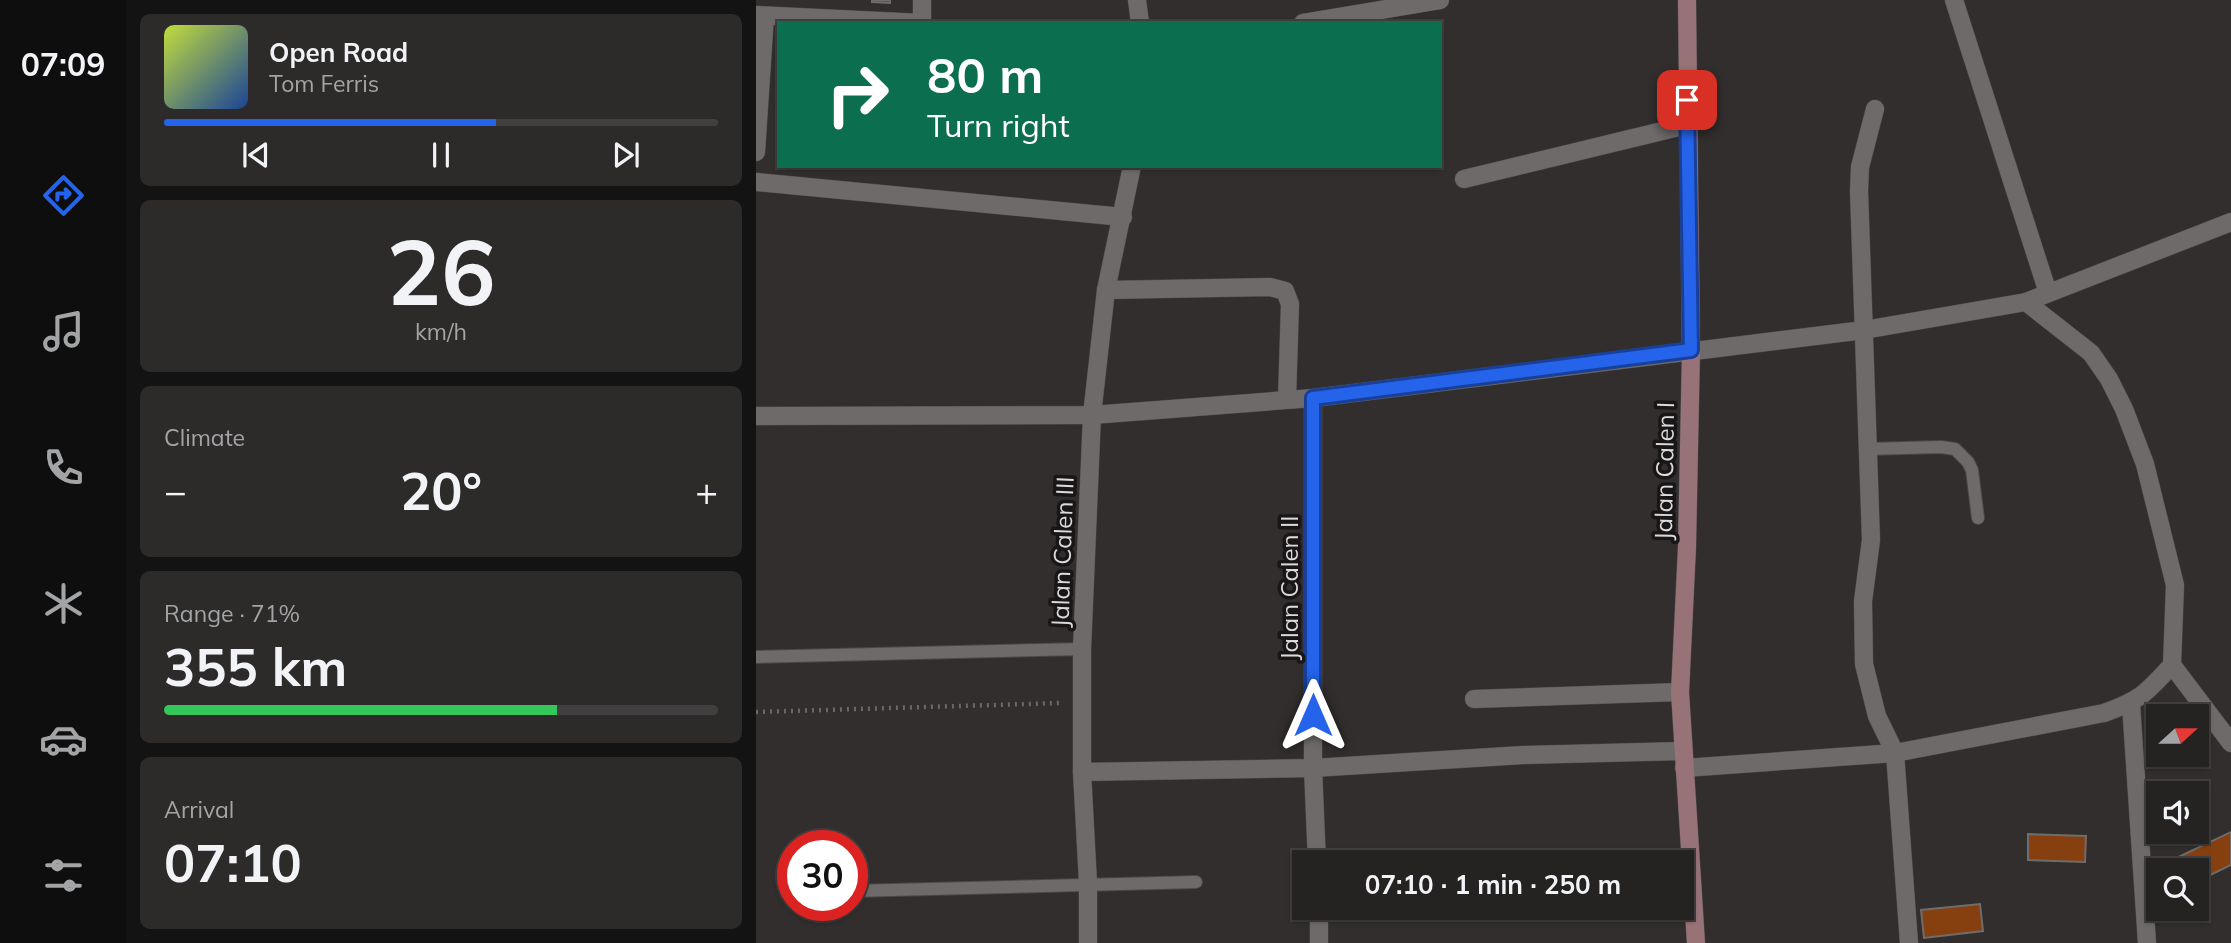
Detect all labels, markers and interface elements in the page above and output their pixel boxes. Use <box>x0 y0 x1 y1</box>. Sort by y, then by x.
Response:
text: Open Road <box>269 36 408 69</box>
text: 07:09 <box>21 44 105 84</box>
text: 80 m <box>927 44 1043 105</box>
icon: right <box>812 49 903 140</box>
text: Tom Ferris <box>269 69 379 98</box>
pin <box>1657 70 1717 130</box>
icon: arrive <box>1668 81 1706 119</box>
text: Turn right <box>927 105 1070 145</box>
icon: previous <box>237 136 275 174</box>
icon: pause <box>422 136 460 174</box>
icon: next <box>607 136 645 174</box>
icon: directions <box>39 171 88 220</box>
text: 26 <box>386 214 496 328</box>
icon: music <box>39 307 88 356</box>
text: km/h <box>415 317 467 346</box>
street label: Jalan Calen I <box>1648 402 1680 540</box>
text: Climate <box>164 423 245 452</box>
icon: phone <box>39 443 88 492</box>
text: 20° <box>400 458 482 523</box>
text: − <box>164 467 187 515</box>
text: + <box>695 467 718 515</box>
street label: Jalan Calen III <box>1044 476 1080 628</box>
street label: Jalan Calen II <box>1274 516 1304 660</box>
icon: climate <box>39 579 88 628</box>
text: Range · 71% <box>164 599 300 628</box>
text: 355 km <box>164 634 347 699</box>
position arrow <box>1276 678 1350 752</box>
north arrow <box>2146 704 2208 766</box>
map controls <box>2146 704 2209 921</box>
icon: car <box>39 715 88 764</box>
button: sound <box>2146 781 2209 844</box>
text: Arrival <box>164 795 234 824</box>
text: 07:10 <box>164 830 302 895</box>
speed limit sign: 30 <box>777 830 868 921</box>
icon: filters <box>39 851 88 900</box>
button: search <box>2146 858 2209 921</box>
text: 07:10 · 1 min · 250 m <box>1365 868 1621 901</box>

